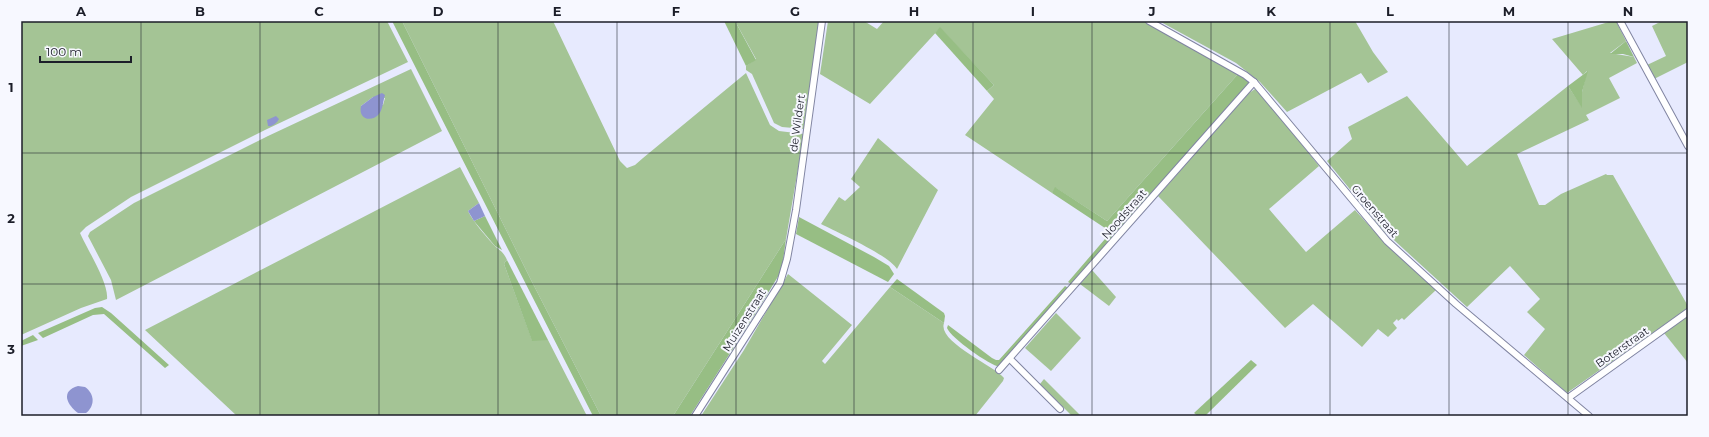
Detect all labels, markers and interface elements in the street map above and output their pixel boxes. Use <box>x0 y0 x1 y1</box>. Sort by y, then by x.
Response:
text: A <box>75 3 87 19</box>
text: B <box>195 3 205 19</box>
text: C <box>314 3 324 19</box>
text: D <box>433 3 444 19</box>
text: E <box>553 3 562 19</box>
text: F <box>672 3 680 19</box>
text: G <box>790 3 800 19</box>
text: H <box>909 3 919 19</box>
text: I <box>1031 3 1035 19</box>
text: J <box>1147 3 1156 19</box>
text: K <box>1266 3 1276 19</box>
text: L <box>1386 3 1394 19</box>
text: M <box>1503 3 1515 19</box>
text: N <box>1623 3 1633 19</box>
scale bar <box>40 38 131 64</box>
text: 100 m <box>46 44 82 59</box>
text: 1 <box>8 79 14 95</box>
street label: de Wildert <box>786 93 808 153</box>
street label: Groenstraat <box>1348 182 1402 241</box>
street label: Noodstraat <box>1099 186 1150 242</box>
text: 2 <box>7 210 15 226</box>
street label: Muizenstraat <box>719 285 769 354</box>
street label: Boterstraat <box>1593 323 1652 370</box>
text: 3 <box>6 341 15 357</box>

